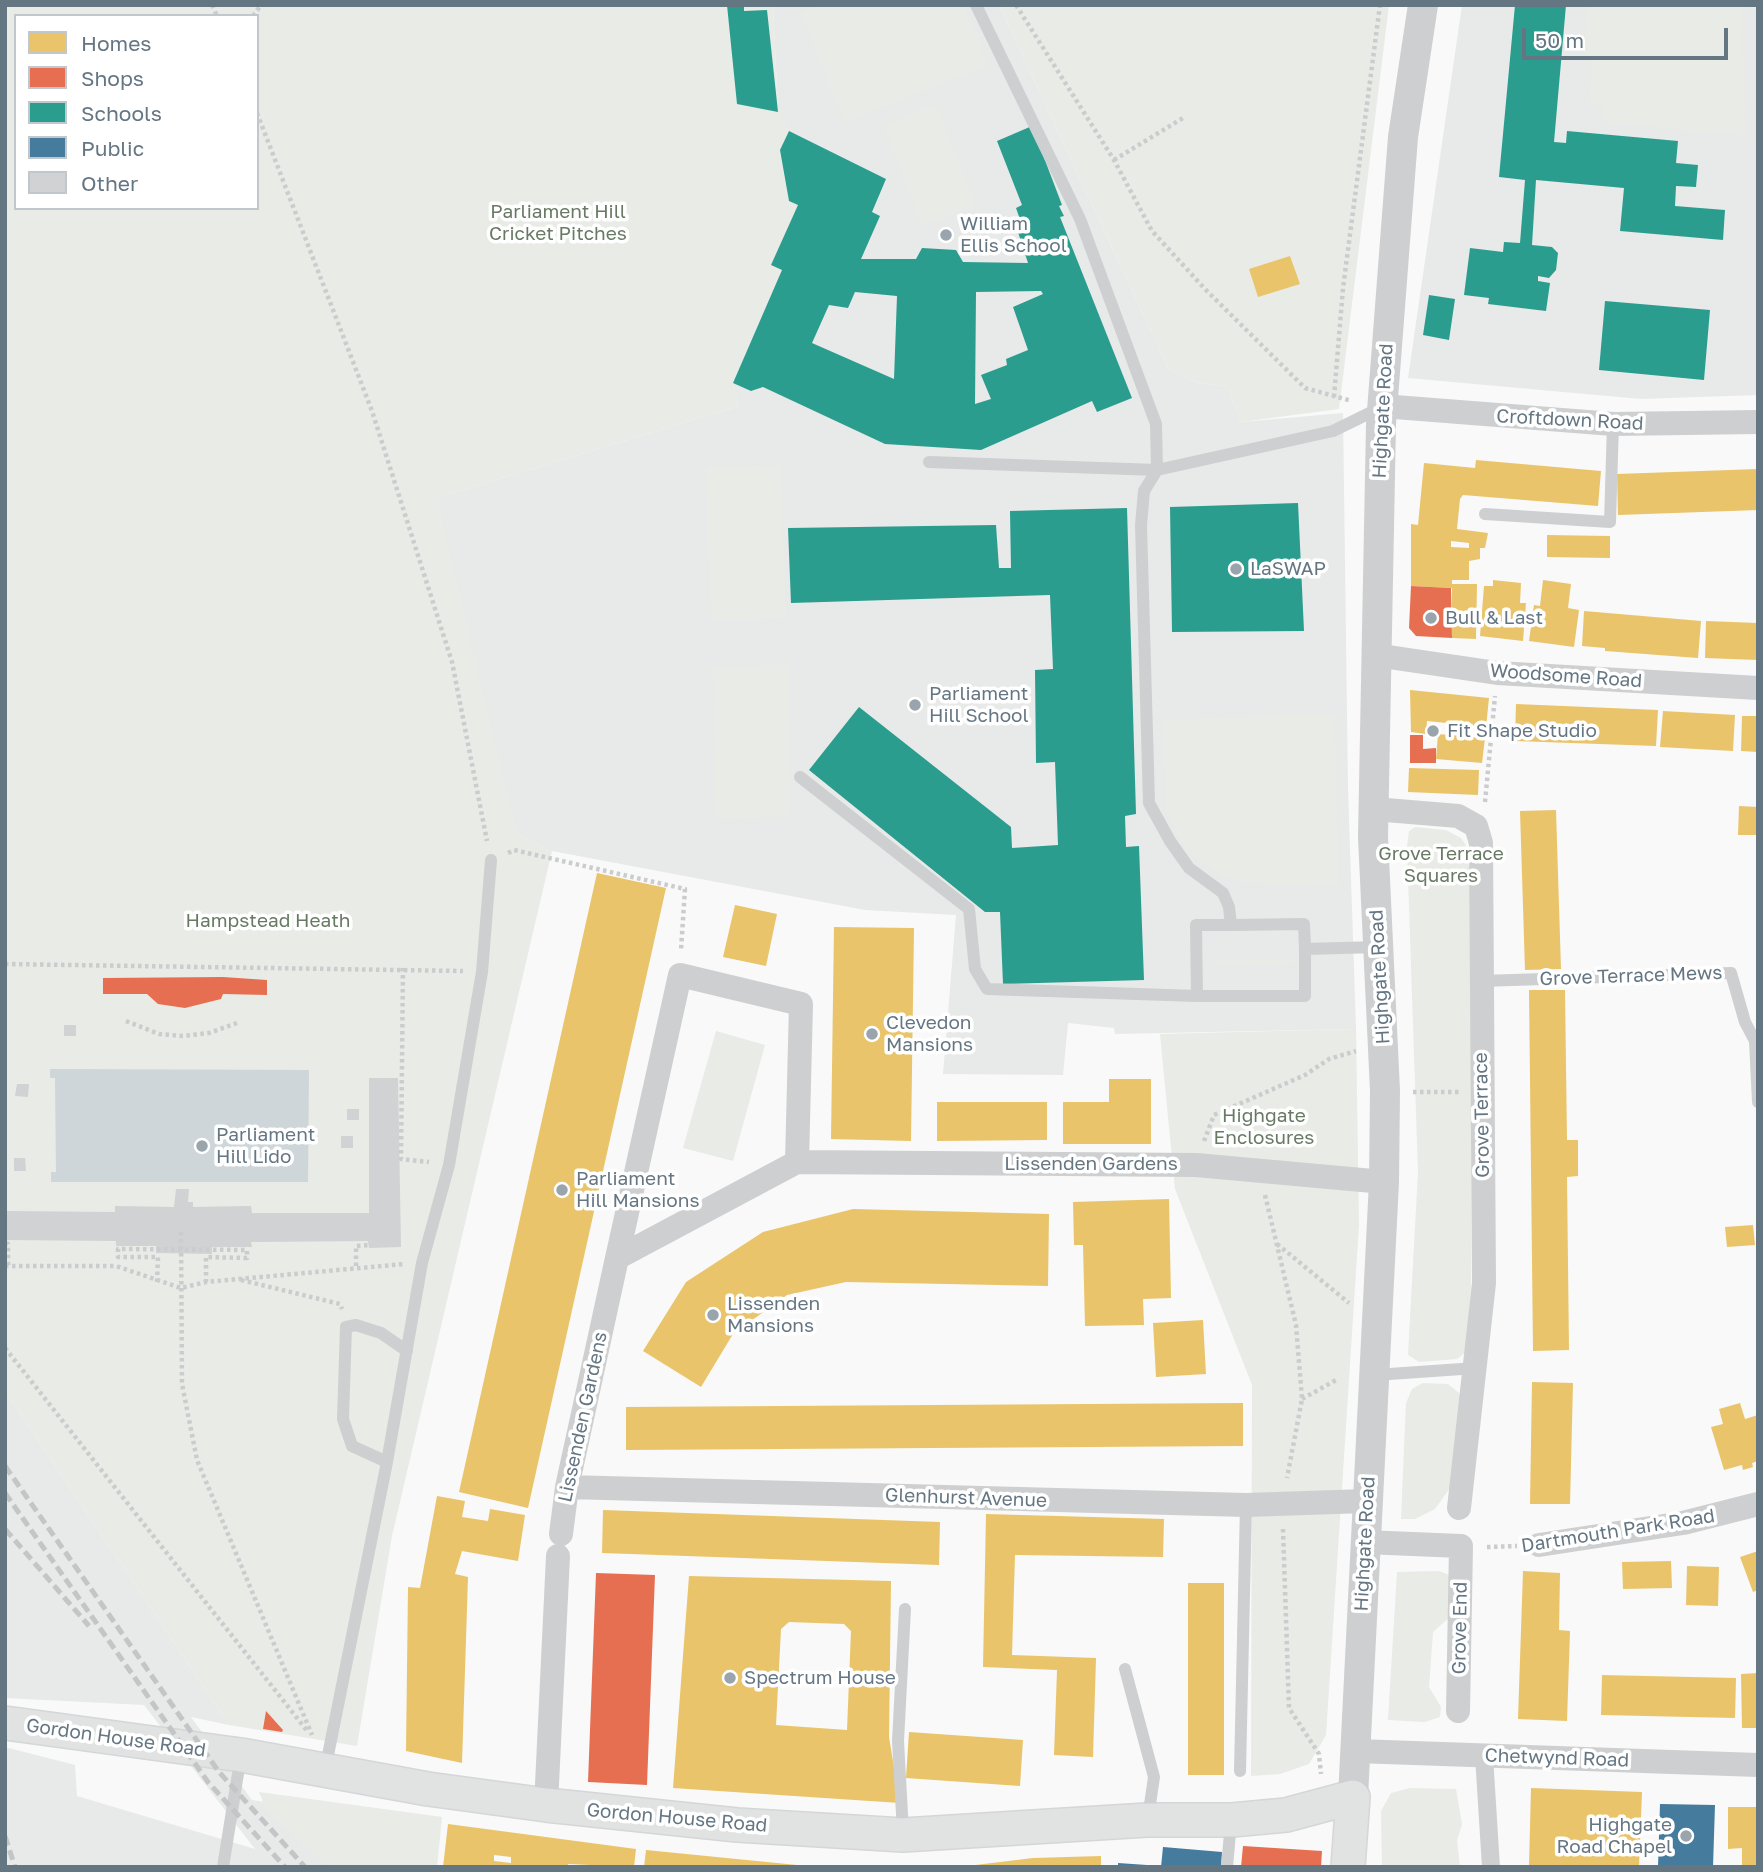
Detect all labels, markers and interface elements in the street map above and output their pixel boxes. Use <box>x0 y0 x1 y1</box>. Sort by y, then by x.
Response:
legend <box>14 14 259 210</box>
scale bar <box>1525 14 1732 58</box>
text: 50 m <box>1535 27 1584 53</box>
text: Homes <box>81 30 151 56</box>
text: Shops <box>81 65 144 91</box>
text: Schools <box>81 100 162 126</box>
text: Public <box>81 135 144 161</box>
text: Other <box>81 170 138 196</box>
park label: Parliament Hill Cricket Pitches <box>489 201 627 245</box>
place label: William Ellis School <box>960 213 1067 257</box>
marker: William Ellis School <box>938 227 954 243</box>
street label: Highgate Road <box>1368 343 1398 479</box>
street label: Croftdown Road <box>1496 405 1644 435</box>
place label: LaSWAP <box>1250 558 1326 580</box>
marker: LaSWAP <box>1228 561 1244 577</box>
place label: Bull & Last <box>1445 607 1543 629</box>
marker: Bull & Last <box>1423 610 1439 626</box>
street label: Woodsome Road <box>1489 659 1643 693</box>
place label: Parliament Hill School <box>929 683 1029 727</box>
marker: Parliament Hill School <box>907 697 923 713</box>
place label: Fit Shape Studio <box>1447 720 1597 742</box>
marker: Fit Shape Studio <box>1425 723 1441 739</box>
park label: Grove Terrace Squares <box>1378 843 1504 887</box>
street label: Highgate Road <box>1365 909 1395 1045</box>
park label: Hampstead Heath <box>186 910 350 932</box>
street label: Grove Terrace Mews <box>1539 961 1723 991</box>
place label: Clevedon Mansions <box>886 1012 973 1056</box>
marker: Clevedon Mansions <box>864 1026 880 1042</box>
street label: Grove Terrace <box>1470 1052 1494 1178</box>
park label: Highgate Enclosures <box>1214 1105 1314 1149</box>
place label: Parliament Hill Lido <box>216 1124 315 1168</box>
marker: Parliament Hill Lido <box>194 1138 210 1154</box>
street label: Lissenden Gardens <box>1004 1153 1178 1175</box>
place label: Parliament Hill Mansions <box>576 1168 700 1212</box>
marker: Parliament Hill Mansions <box>554 1182 570 1198</box>
place label: Lissenden Mansions <box>727 1293 820 1337</box>
marker: Lissenden Mansions <box>705 1307 721 1323</box>
street label: Lissenden Gardens <box>554 1330 612 1504</box>
street label: Highgate Road <box>1350 1476 1380 1612</box>
street label: Glenhurst Avenue <box>885 1484 1047 1512</box>
street label: Dartmouth Park Road <box>1520 1504 1716 1558</box>
street label: Grove End <box>1448 1581 1472 1675</box>
place label: Spectrum House <box>744 1667 896 1689</box>
marker: Spectrum House <box>722 1670 738 1686</box>
street label: Gordon House Road <box>25 1714 207 1762</box>
street label: Chetwynd Road <box>1484 1744 1630 1772</box>
street label: Gordon House Road <box>586 1799 768 1837</box>
place label: Highgate Road Chapel <box>1557 1814 1672 1858</box>
marker: Highgate Road Chapel <box>1678 1828 1694 1844</box>

